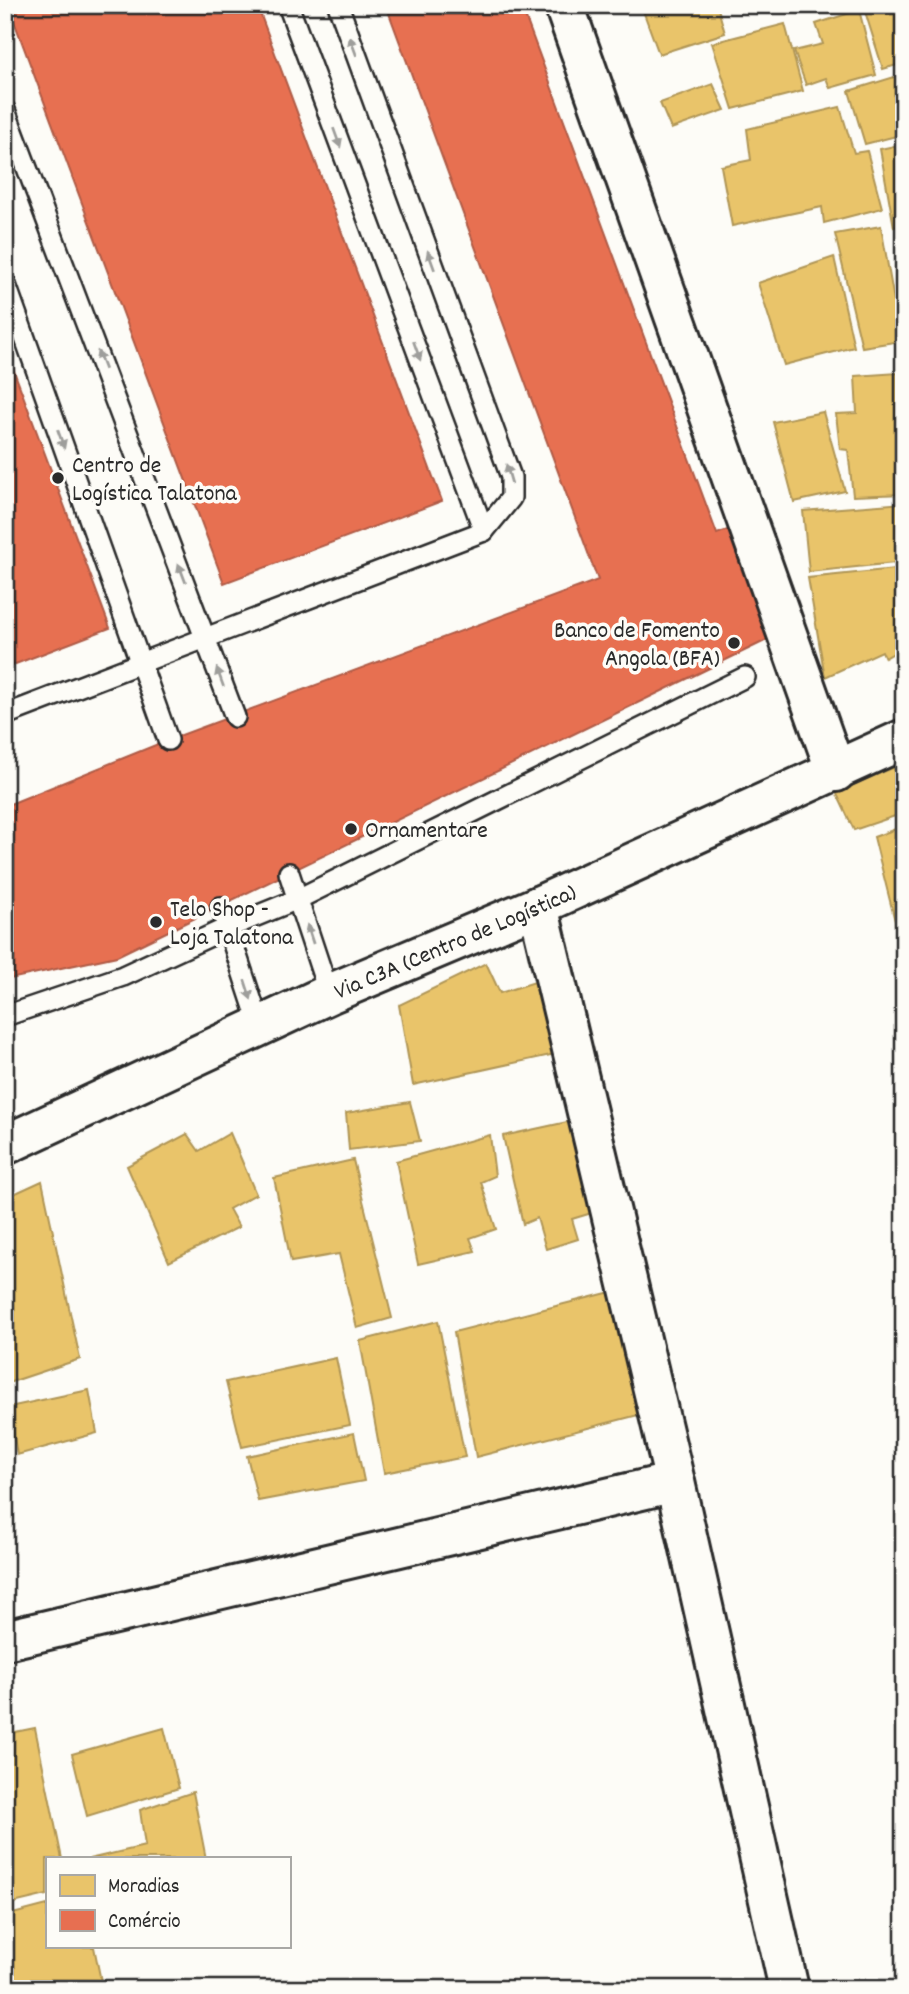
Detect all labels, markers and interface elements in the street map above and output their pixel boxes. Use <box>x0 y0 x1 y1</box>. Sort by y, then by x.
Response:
one-way arrow <box>347 36 358 57</box>
one-way arrow <box>332 128 343 149</box>
one-way arrow <box>426 250 437 271</box>
one-way arrow <box>411 341 422 362</box>
one-way arrow <box>95 350 106 371</box>
one-way arrow <box>56 428 67 449</box>
place label: Centro de Logística Talatona <box>72 450 238 512</box>
one-way arrow <box>503 463 514 485</box>
marker: Centro de Logística Talatona <box>50 470 66 486</box>
one-way arrow <box>176 562 187 583</box>
place label: Banco de Fomento Angola (BFA) <box>554 615 720 677</box>
marker: Banco de Fomento Angola (BFA) <box>726 635 742 651</box>
one-way arrow <box>214 666 225 687</box>
place label: Ornamentare <box>365 815 488 849</box>
marker: Ornamentare <box>343 821 359 837</box>
street label: Via C3A (Centro de Logística) <box>329 877 583 1010</box>
place label: Telo Shop - Loja Talatona <box>170 894 294 956</box>
marker: Telo Shop - Loja Talatona <box>148 914 164 930</box>
one-way arrow <box>304 923 314 944</box>
one-way arrow <box>243 980 254 1001</box>
legend <box>46 1857 290 1948</box>
text: Moradias <box>108 1873 180 1903</box>
text: Comércio <box>108 1908 181 1938</box>

